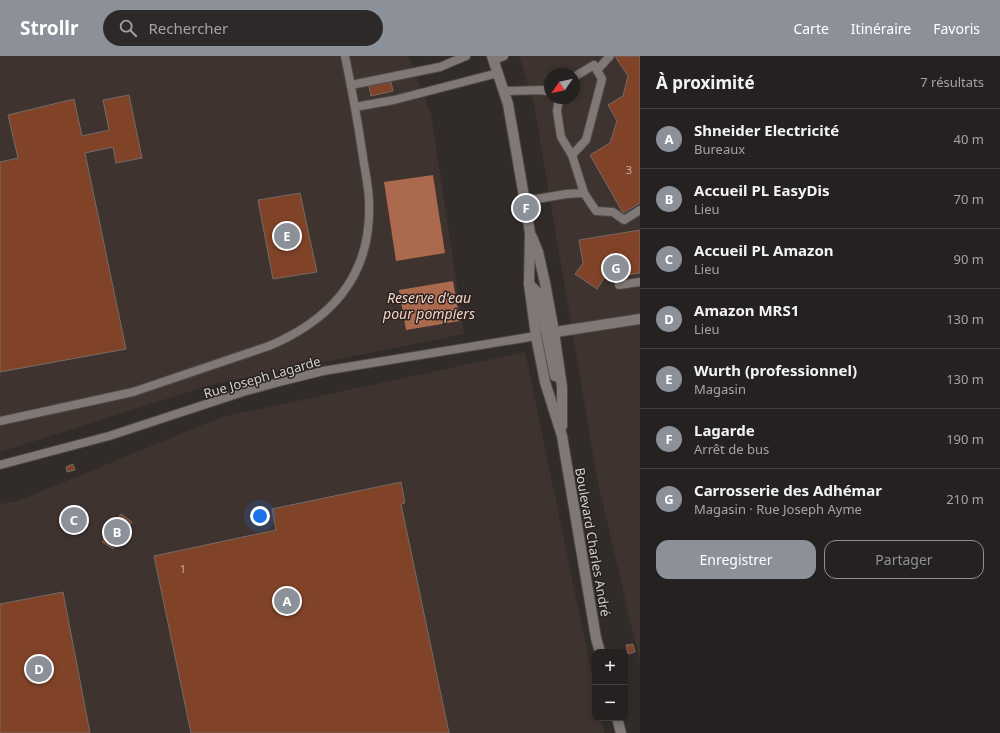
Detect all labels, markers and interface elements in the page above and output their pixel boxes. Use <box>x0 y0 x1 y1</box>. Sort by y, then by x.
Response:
search box <box>103 10 383 46</box>
text: Strollr <box>20 15 79 41</box>
icon: search <box>117 17 139 39</box>
text: Rechercher <box>149 18 228 38</box>
text: Carte <box>793 19 829 38</box>
text: Itinéraire <box>851 19 911 38</box>
text: Favoris <box>933 19 980 38</box>
north arrow <box>544 68 580 104</box>
text: À proximité <box>656 71 755 94</box>
text: 7 résultats <box>920 73 984 91</box>
text: Shneider Electricité <box>694 120 839 140</box>
text: A <box>665 130 674 148</box>
text: 40 m <box>954 130 984 148</box>
text: Bureaux <box>694 140 745 158</box>
house number: 3 <box>626 162 632 177</box>
text: Accueil PL EasyDis <box>694 180 830 200</box>
text: B <box>665 190 673 208</box>
text: 70 m <box>954 190 984 208</box>
pin: F <box>513 193 539 223</box>
text: Lieu <box>694 200 720 218</box>
pin: E <box>274 221 300 251</box>
text: Accueil PL Amazon <box>694 240 834 260</box>
text: C <box>665 250 673 268</box>
text: 90 m <box>954 250 984 268</box>
pin: G <box>603 253 629 283</box>
text: Lieu <box>694 260 720 278</box>
water label: Reserve d'eau pour pompiers <box>382 288 475 323</box>
text: Amazon MRS1 <box>694 300 799 320</box>
text: D <box>664 310 674 328</box>
text: 130 m <box>946 310 984 328</box>
text: Lieu <box>694 320 720 338</box>
street label: Rue Joseph Lagarde <box>201 352 323 402</box>
text: Wurth (professionnel) <box>694 360 857 380</box>
text: E <box>665 370 673 388</box>
text: 130 m <box>946 370 984 388</box>
text: Magasin <box>694 380 746 398</box>
text: Lagarde <box>694 420 755 440</box>
text: F <box>665 430 673 448</box>
text: 190 m <box>946 430 984 448</box>
text: Arrêt de bus <box>694 440 769 458</box>
street label: Boulevard Charles André <box>571 466 615 618</box>
text: Carrosserie des Adhémar <box>694 480 882 500</box>
text: G <box>664 490 674 508</box>
text: 210 m <box>946 490 984 508</box>
text: Magasin · Rue Joseph Ayme <box>694 500 862 518</box>
pin: C <box>61 505 87 535</box>
your location <box>250 506 270 526</box>
pin: B <box>104 517 130 547</box>
button: Enregistrer <box>656 540 816 579</box>
button: Partager <box>824 540 984 579</box>
house number: 1 <box>180 561 186 576</box>
pin: A <box>274 586 300 616</box>
map controls <box>592 649 628 721</box>
button: + <box>592 649 628 685</box>
pin: D <box>26 654 52 684</box>
button: − <box>592 685 628 721</box>

